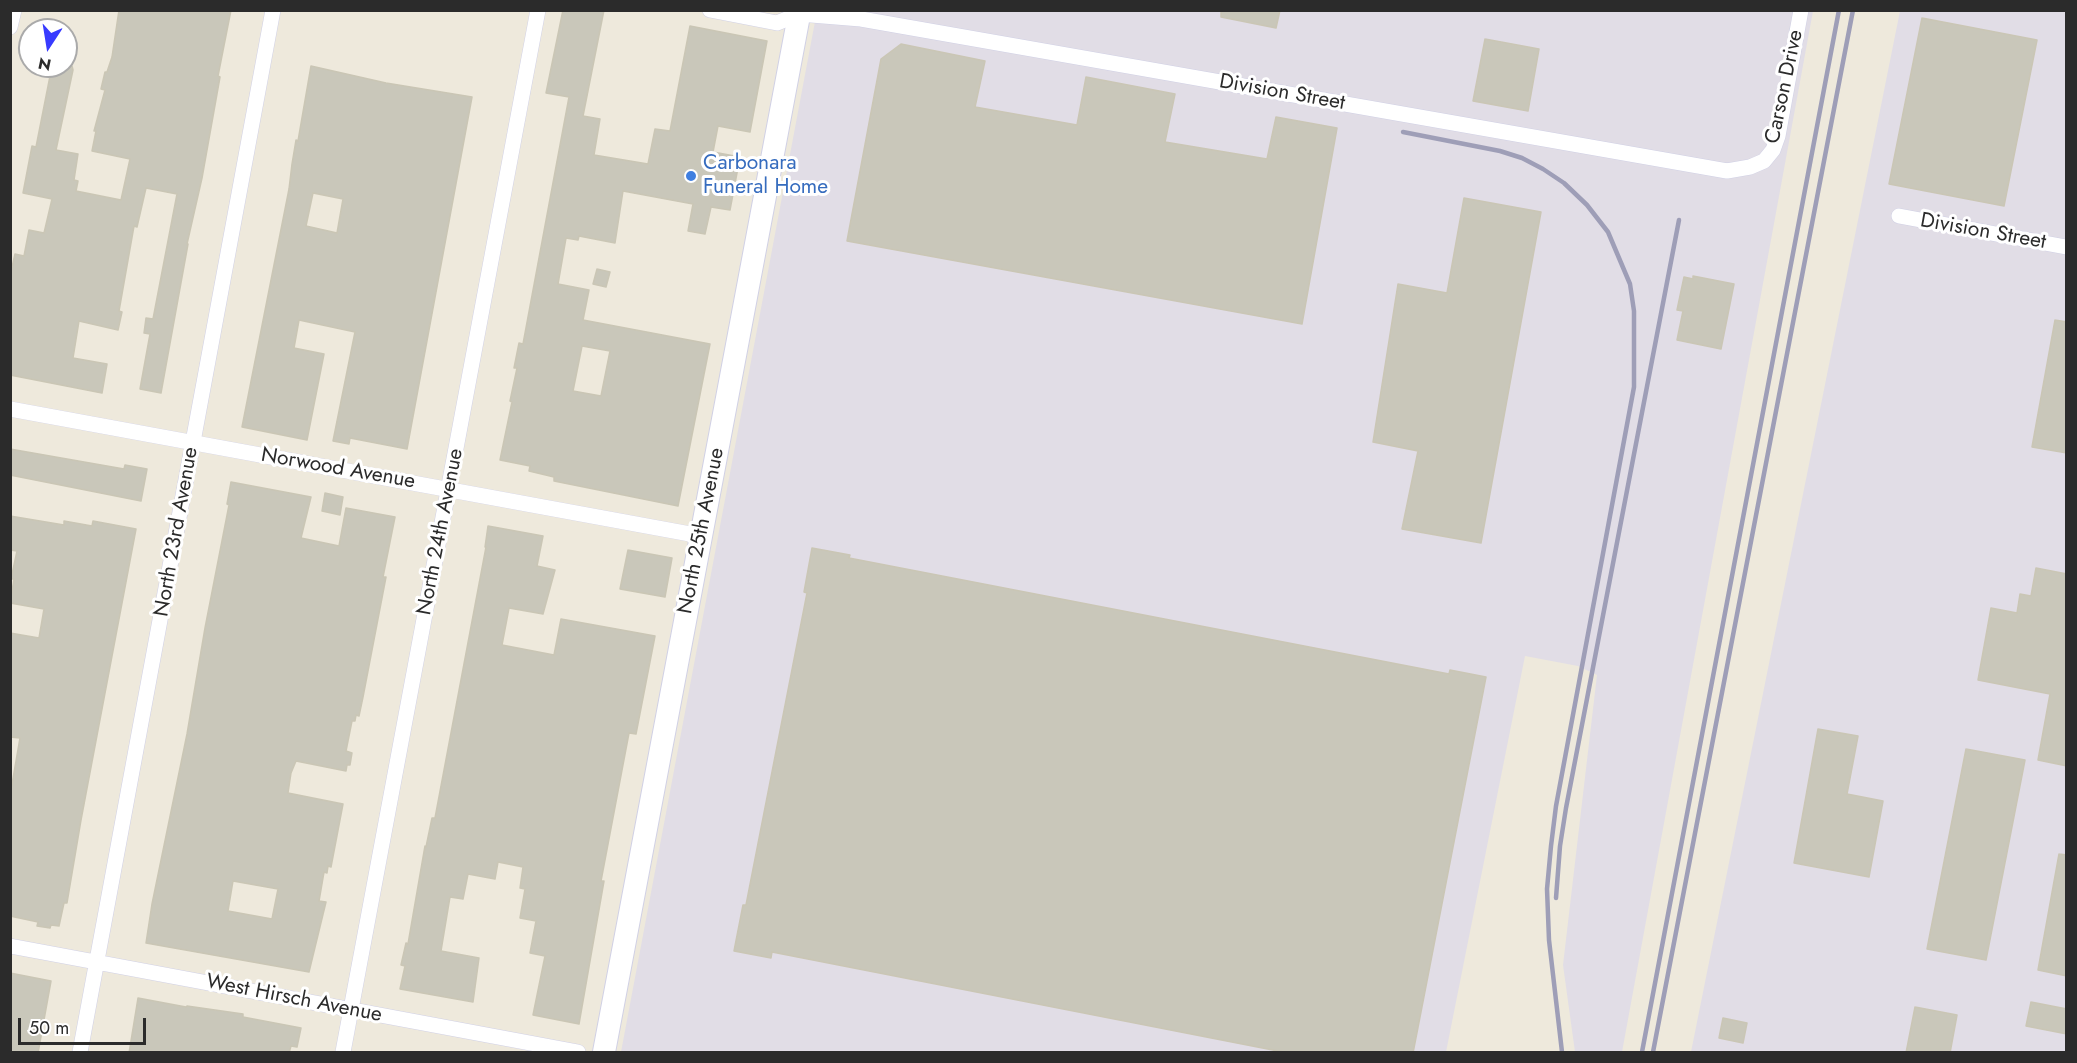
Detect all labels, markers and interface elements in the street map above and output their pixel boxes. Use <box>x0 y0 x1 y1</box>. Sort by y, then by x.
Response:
north arrow <box>18 18 78 78</box>
street label: Carson Drive <box>1761 28 1809 146</box>
text: N <box>36 52 53 77</box>
street label: Division Street <box>1217 70 1347 116</box>
place label: Carbonara Funeral Home <box>703 151 828 201</box>
marker: Carbonara Funeral Home <box>684 169 698 183</box>
street label: Division Street <box>1918 209 2048 255</box>
street label: Norwood Avenue <box>259 443 417 495</box>
street label: North 23rd Avenue <box>150 445 204 619</box>
street label: North 25th Avenue <box>674 446 730 616</box>
street label: North 24th Avenue <box>412 447 470 617</box>
street label: West Hirsch Avenue <box>204 970 384 1028</box>
scale bar <box>21 1006 148 1044</box>
text: 50 m <box>29 1015 69 1041</box>

